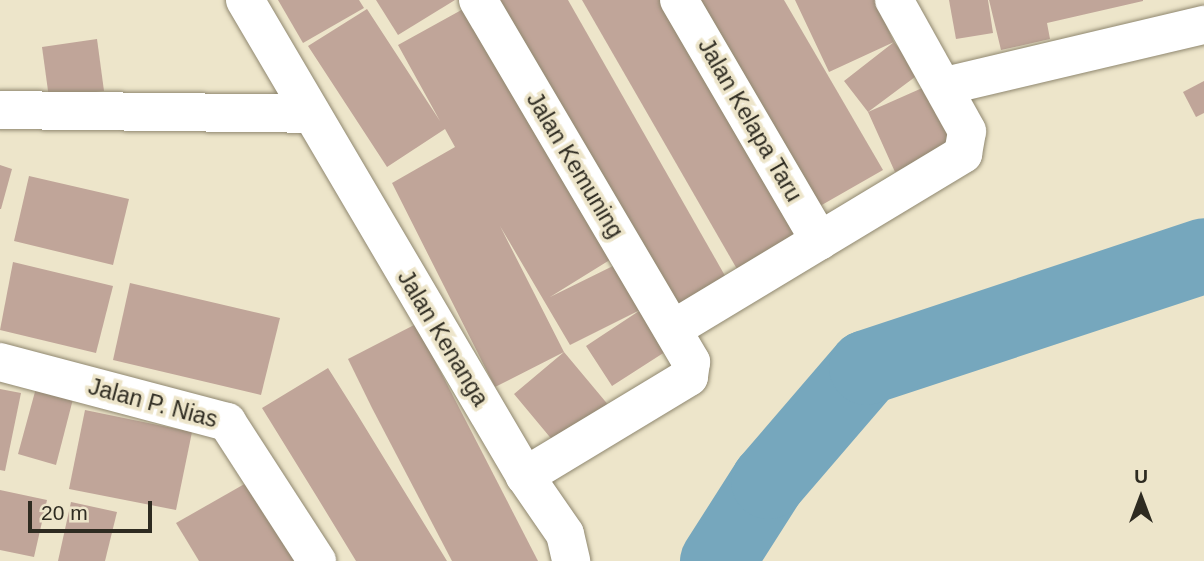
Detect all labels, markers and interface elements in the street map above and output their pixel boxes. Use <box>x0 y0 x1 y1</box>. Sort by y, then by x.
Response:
street label: Jalan Kelapa Taru <box>692 33 808 207</box>
street label: Jalan Kemuning <box>521 87 629 243</box>
street label: Jalan Kenanga <box>392 265 494 411</box>
street label: Jalan P. Nias <box>85 373 221 433</box>
north arrow <box>1106 463 1176 533</box>
text: U <box>1134 466 1148 487</box>
scale bar <box>32 488 156 532</box>
text: 20 m <box>41 501 88 524</box>

